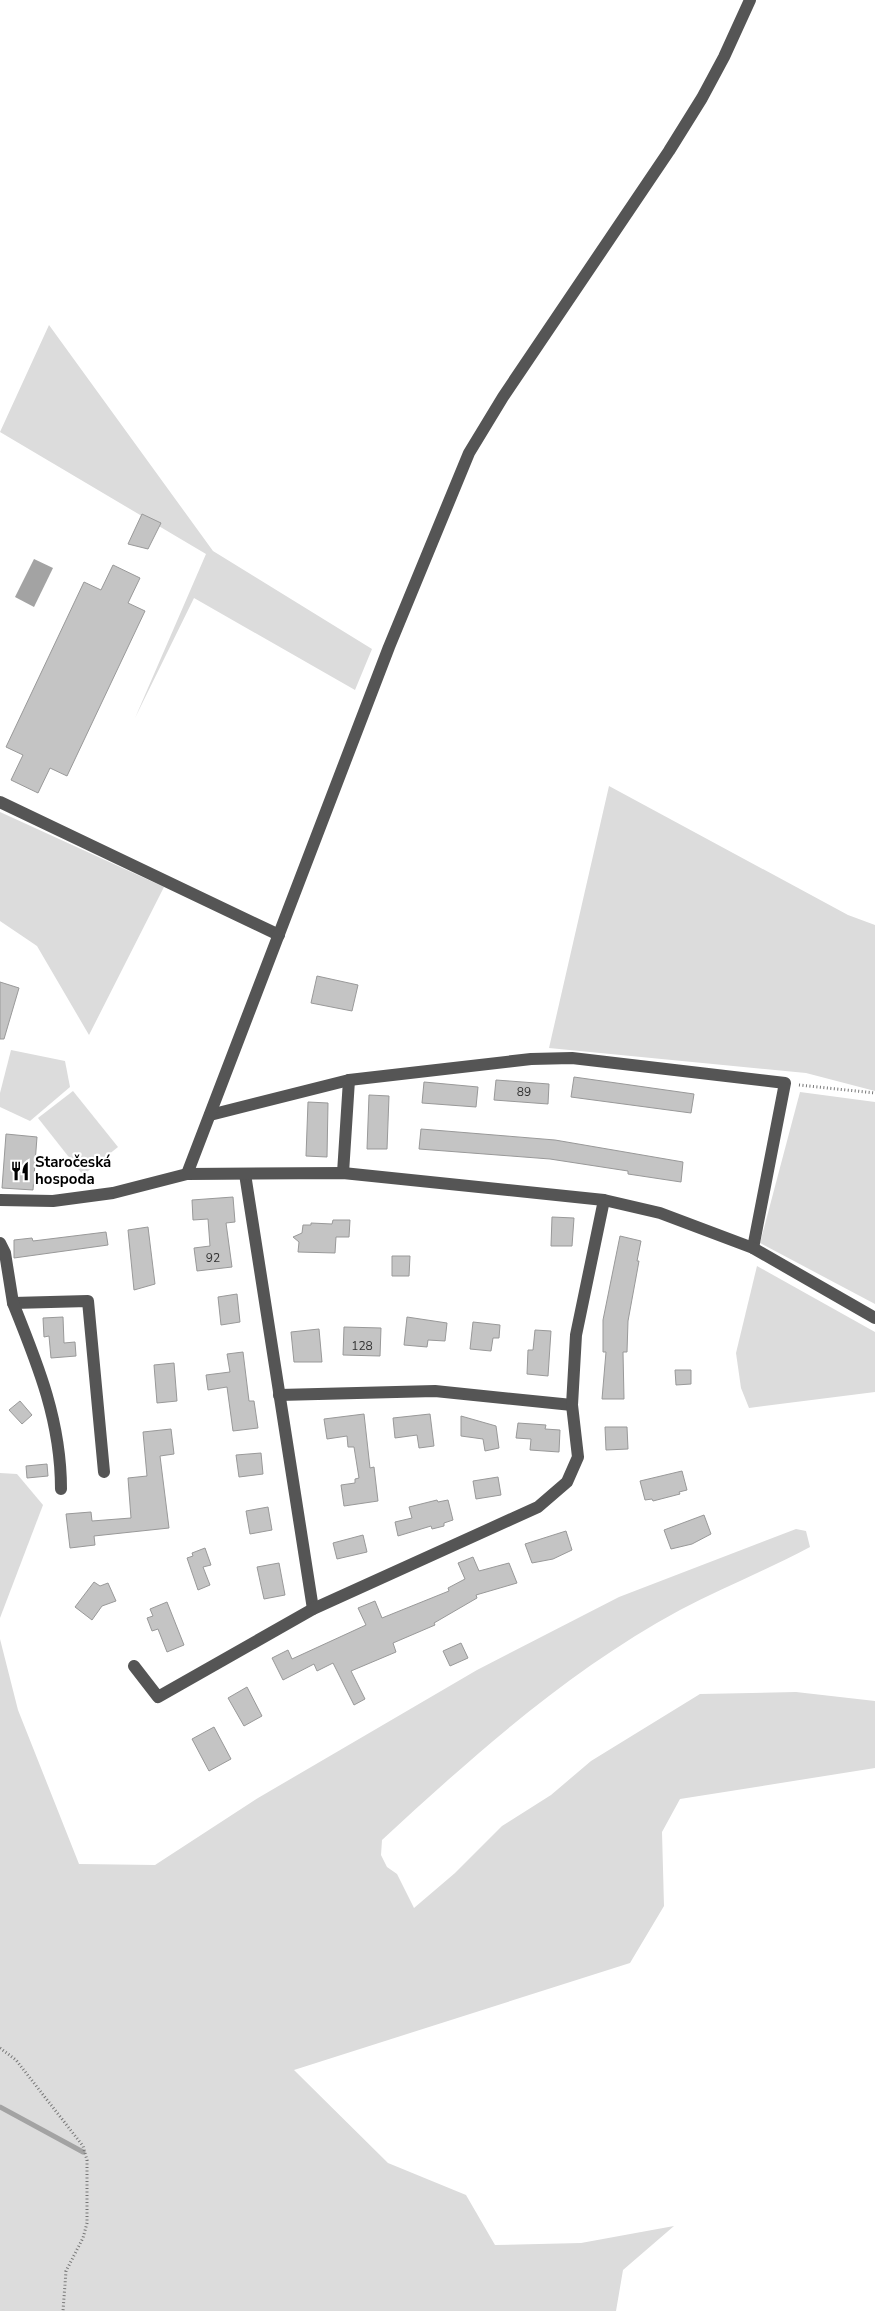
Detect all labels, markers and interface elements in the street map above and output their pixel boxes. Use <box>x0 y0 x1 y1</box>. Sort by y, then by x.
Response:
house number: 89 <box>517 1084 531 1100</box>
place label: Staročeská hospoda <box>35 1152 111 1189</box>
restaurant icon: Staročeská hospoda <box>9 1160 31 1182</box>
house number: 92 <box>206 1250 220 1266</box>
house number: 128 <box>351 1338 373 1354</box>

